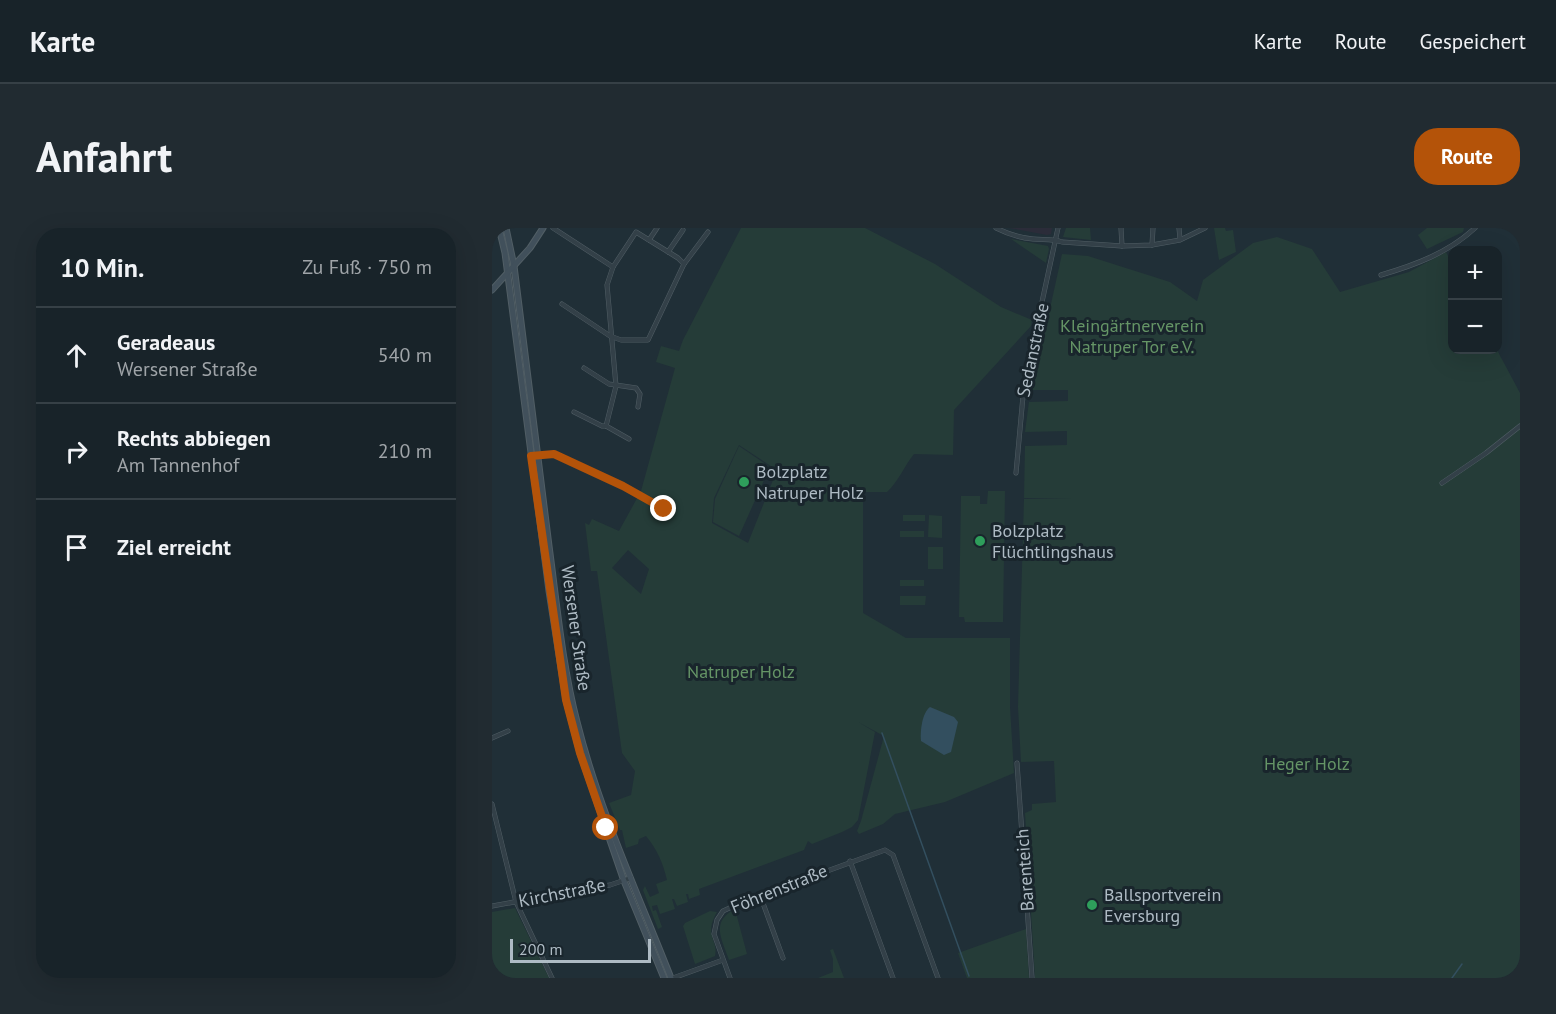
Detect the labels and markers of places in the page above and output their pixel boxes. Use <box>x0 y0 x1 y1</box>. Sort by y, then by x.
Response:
place label: Bolzplatz Natruper Holz <box>756 460 864 504</box>
marker: Bolzplatz Natruper Holz <box>737 475 751 489</box>
place label: Bolzplatz Flüchtlingshaus <box>992 519 1114 563</box>
marker: Bolzplatz Flüchtlingshaus <box>973 534 987 548</box>
place label: Ballsportverein Eversburg <box>1104 883 1221 927</box>
marker: Ballsportverein Eversburg <box>1085 898 1099 912</box>

